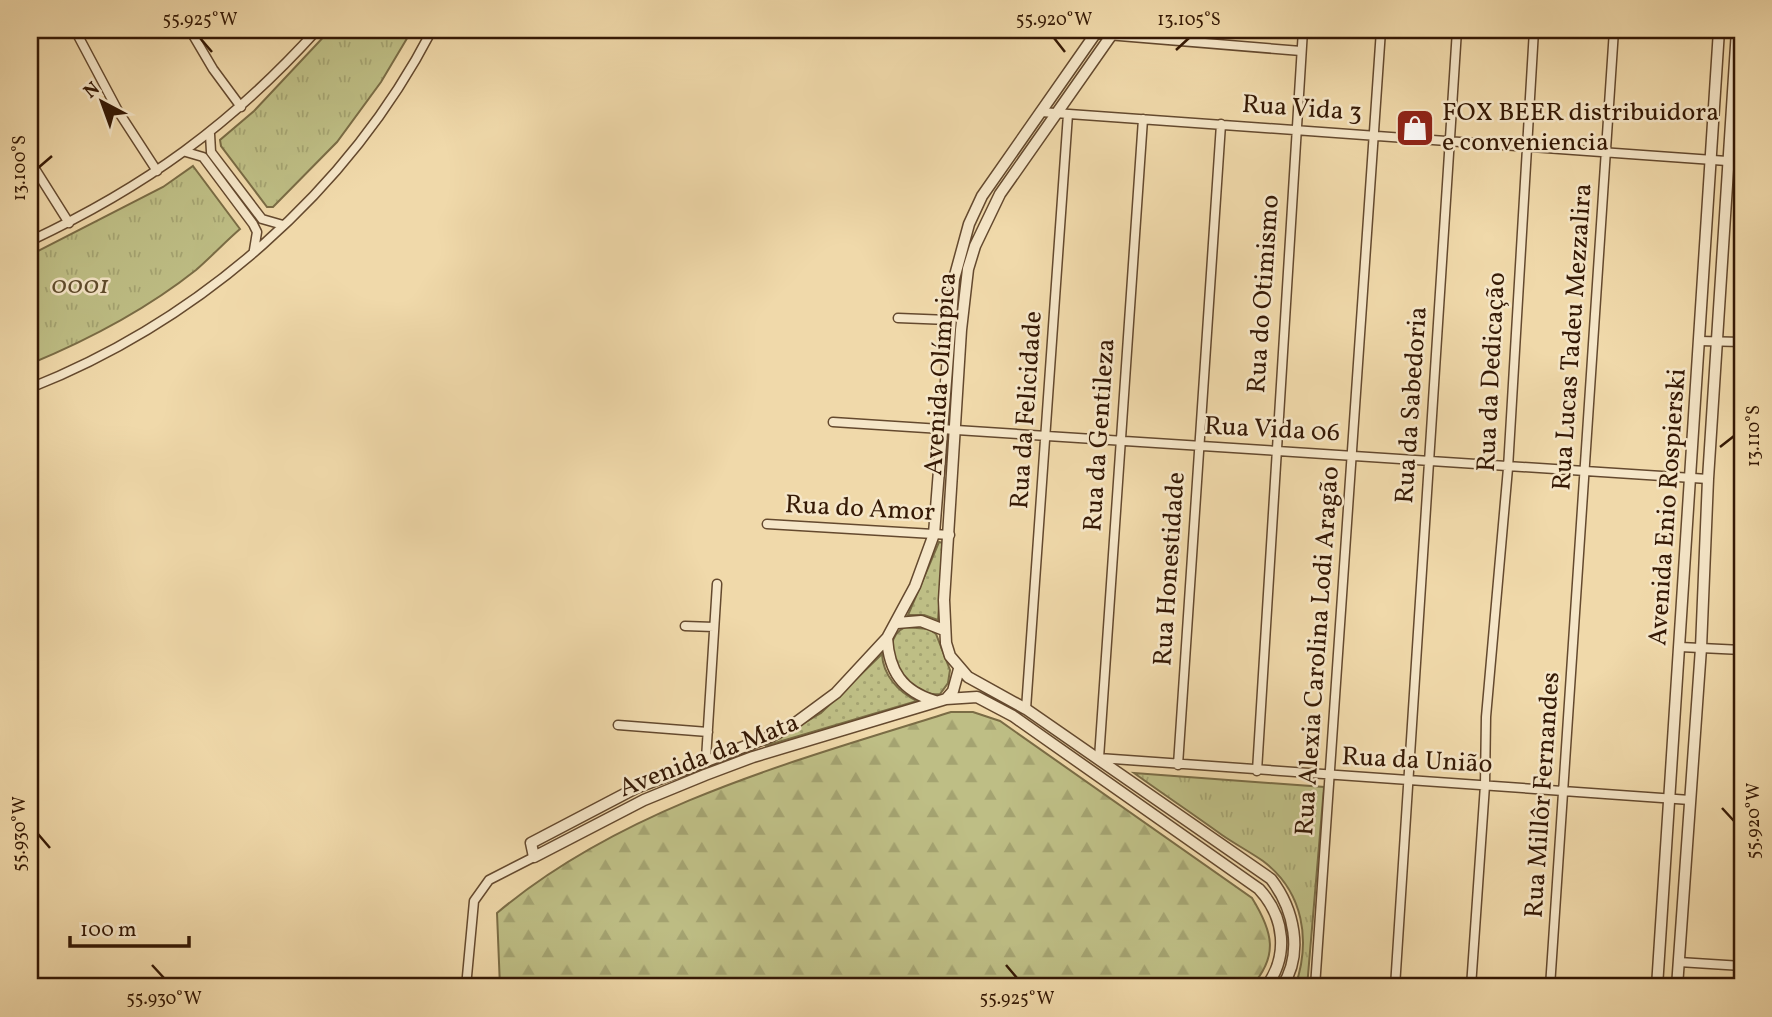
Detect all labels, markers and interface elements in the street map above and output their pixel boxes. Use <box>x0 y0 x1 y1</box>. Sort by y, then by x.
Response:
text: 55.925°W <box>163 8 237 33</box>
text: 55.920°W <box>1016 8 1092 33</box>
text: 13.105°S <box>1157 8 1221 33</box>
north arrow <box>66 66 136 136</box>
text: N <box>78 76 106 105</box>
street label: Rua Vida 3 <box>1241 87 1363 131</box>
place label: FOX BEER distribuidora e conveniencia <box>1442 95 1719 161</box>
shop icon: FOX BEER distribuidora e conveniencia <box>1394 107 1436 149</box>
text: 13.100°S <box>8 135 33 201</box>
street label: Rua Lucas Tadeu Mezzalira <box>1544 182 1602 492</box>
street label: Rua do Otimismo <box>1239 193 1289 395</box>
park label: 0001 <box>51 268 109 304</box>
street label: Avenida Olímpica <box>916 271 966 477</box>
street label: Rua da Dedicação <box>1469 271 1515 473</box>
street label: Rua da Sabedoria <box>1387 305 1437 505</box>
street label: Rua da Felicidade <box>1002 310 1052 510</box>
street label: Rua da Gentileza <box>1075 337 1125 533</box>
street label: Avenida Enio Rospierski <box>1640 367 1696 647</box>
text: 13.110°S <box>1742 405 1767 467</box>
street label: Rua Vida 06 <box>1203 408 1341 452</box>
street label: Rua Alexia Carolina Lodi Aragão <box>1287 465 1349 837</box>
street label: Rua Honestidade <box>1145 471 1195 667</box>
street label: Rua do Amor <box>784 487 936 531</box>
street label: Rua Millôr Fernandes <box>1516 671 1570 919</box>
street label: Avenida da Mata <box>614 705 804 807</box>
street label: Rua da União <box>1341 739 1493 783</box>
text: 55.920°W <box>1742 783 1767 859</box>
text: 55.930°W <box>8 796 33 872</box>
scale bar <box>70 905 189 949</box>
text: 100 m <box>80 916 137 945</box>
text: 55.930°W <box>126 987 202 1012</box>
text: 55.925°W <box>980 987 1054 1012</box>

